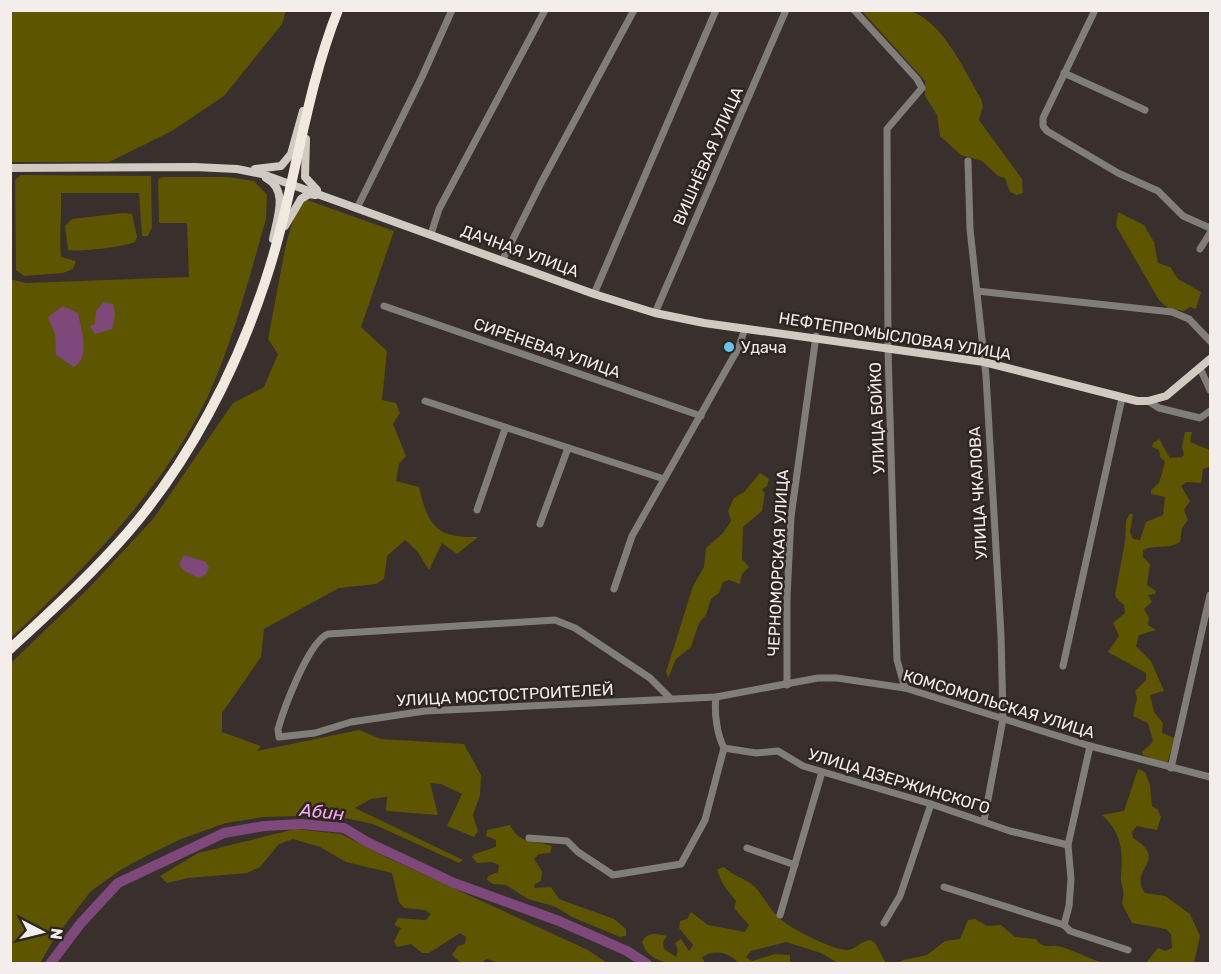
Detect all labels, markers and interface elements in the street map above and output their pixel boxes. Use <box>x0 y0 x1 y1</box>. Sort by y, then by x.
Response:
street label: ВИШНЁВАЯ УЛИЦА <box>669 84 747 228</box>
street label: ДАЧНАЯ УЛИЦА <box>459 221 582 281</box>
street label: НЕФТЕПРОМЫСЛОВАЯ УЛИЦА <box>777 308 1013 364</box>
street label: СИРЕНЕВАЯ УЛИЦА <box>471 314 623 382</box>
place label: Удача <box>741 338 787 357</box>
marker: Удача <box>722 340 736 354</box>
street label: УЛИЦА БОЙКО <box>866 362 888 474</box>
street label: УЛИЦА ЧКАЛОВА <box>965 426 991 560</box>
street label: ЧЕРНОМОРСКАЯ УЛИЦА <box>764 469 792 657</box>
street label: КОМСОМОЛЬСКАЯ УЛИЦА <box>901 666 1097 742</box>
street label: УЛИЦА МОСТОСТРОИТЕЛЕЙ <box>396 680 614 710</box>
street label: УЛИЦА ДЗЕРЖИНСКОГО <box>806 744 992 818</box>
water label: Абин <box>298 799 345 825</box>
north arrow <box>12 902 72 962</box>
text: N <box>46 927 67 941</box>

